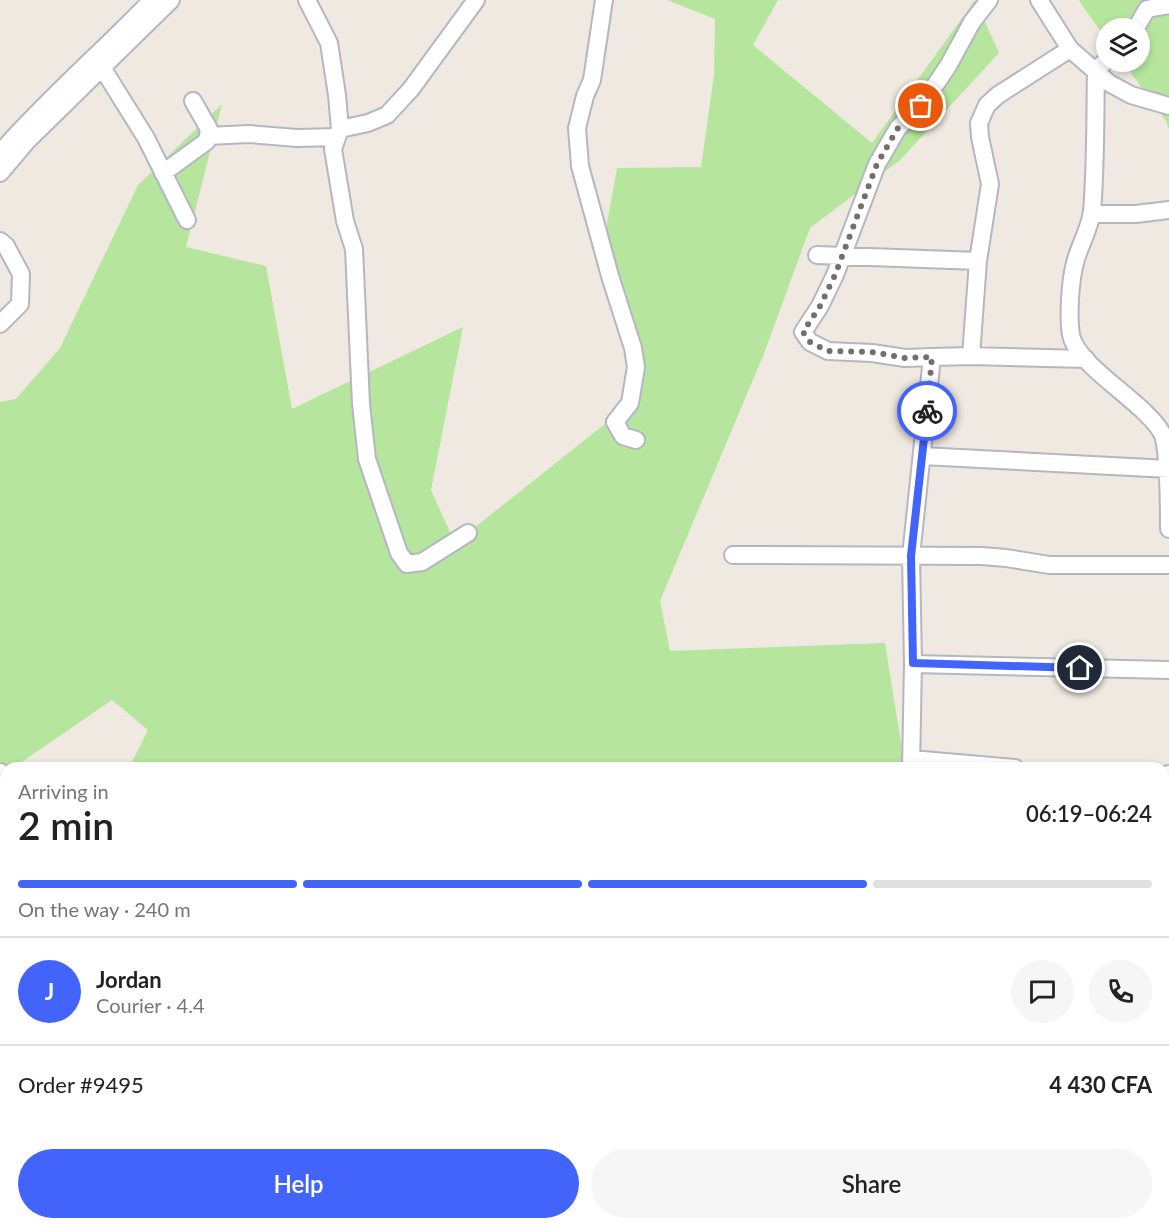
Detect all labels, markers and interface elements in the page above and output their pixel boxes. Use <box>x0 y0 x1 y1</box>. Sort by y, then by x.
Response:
map controls <box>1096 18 1150 72</box>
button: layers <box>1096 18 1150 72</box>
pin <box>895 80 946 131</box>
icon: bag <box>904 89 937 122</box>
courier <box>897 381 957 441</box>
icon: bike <box>911 395 944 428</box>
pin <box>1054 642 1105 693</box>
icon: home <box>1063 651 1096 684</box>
text: Arriving in <box>18 779 109 803</box>
text: 06:19–06:24 <box>1026 800 1152 827</box>
text: 2 min <box>18 802 114 848</box>
text: On the way · 240 m <box>18 897 191 921</box>
button: chat <box>1011 960 1074 1023</box>
button: phone <box>1089 960 1152 1023</box>
text: Jordan <box>96 966 162 993</box>
text: J <box>45 978 54 1005</box>
text: Courier · 4.4 <box>96 993 205 1017</box>
text: Order #9495 <box>18 1071 144 1098</box>
text: 4 430 CFA <box>1049 1071 1152 1098</box>
button: Help <box>18 1149 579 1218</box>
button: Share <box>591 1149 1152 1218</box>

